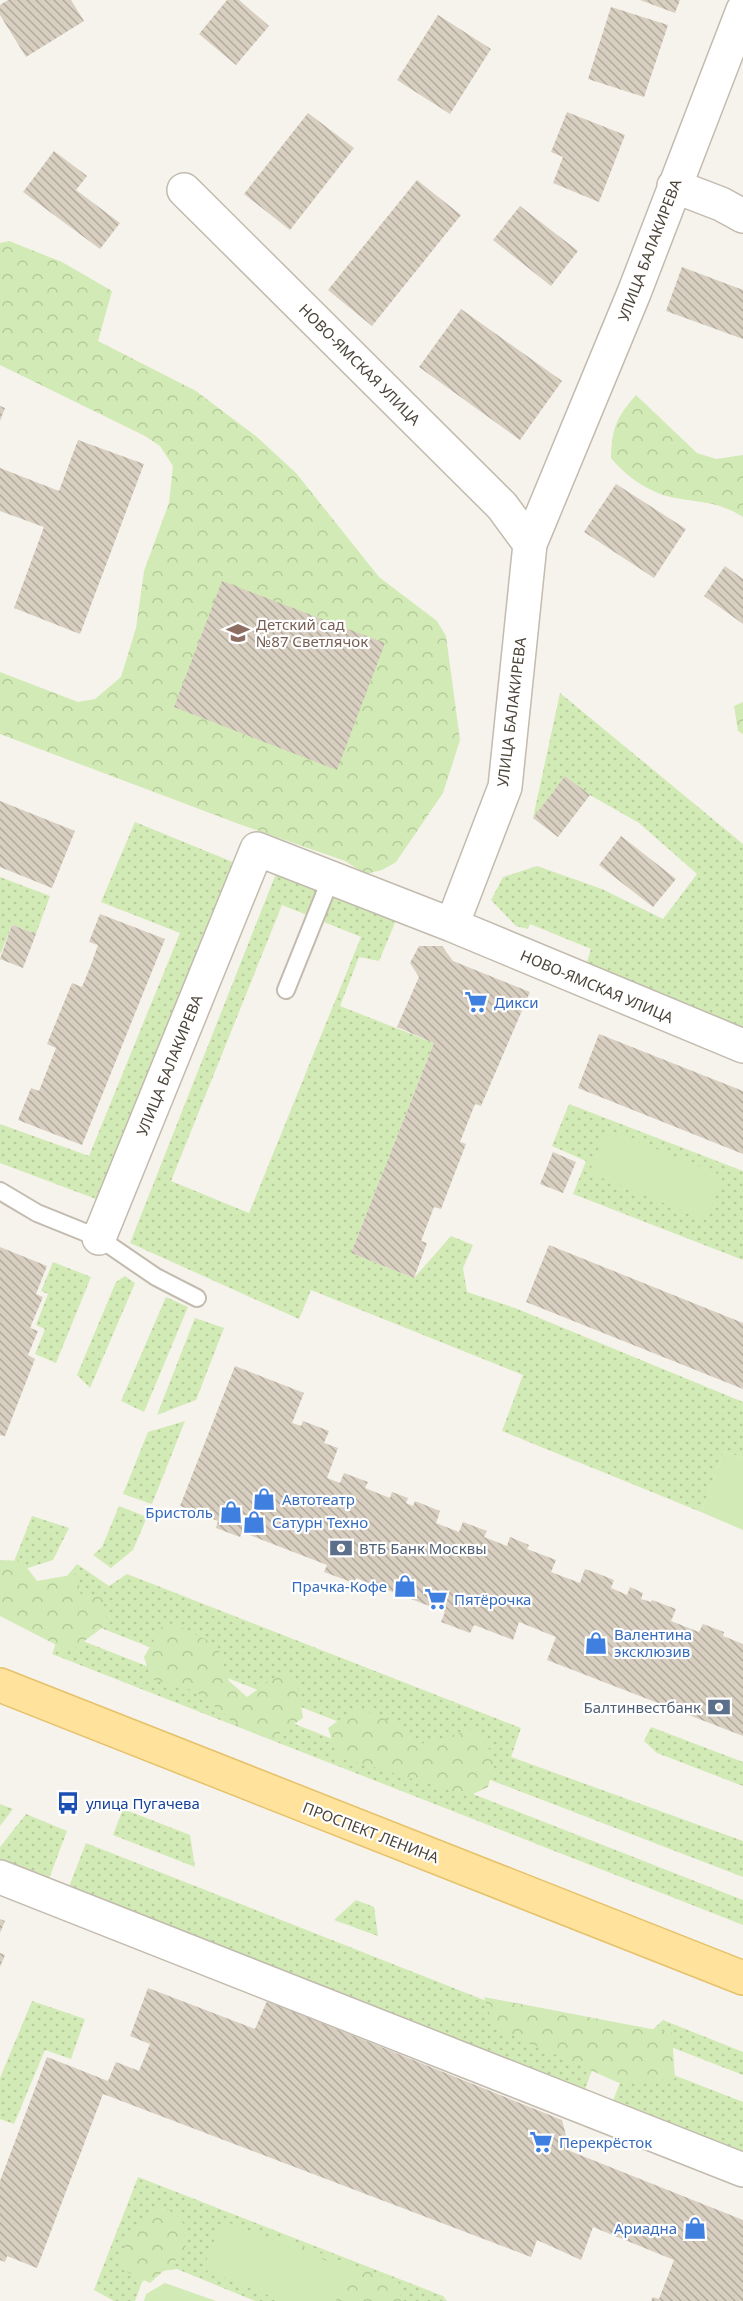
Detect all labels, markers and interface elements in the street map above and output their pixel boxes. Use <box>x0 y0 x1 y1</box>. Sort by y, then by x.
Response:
street label: УЛИЦА БАЛАКИРЕВА <box>613 176 685 324</box>
street label: НОВО-ЯМСКАЯ УЛИЦА <box>295 299 425 429</box>
place label: Детский сад №87 Светлячок <box>256 614 368 651</box>
school or university icon: Детский сад №87 Светлячок <box>225 620 251 646</box>
street label: УЛИЦА БАЛАКИРЕВА <box>492 636 530 788</box>
street label: НОВО-ЯМСКАЯ УЛИЦА <box>518 945 677 1027</box>
supermarket icon: Дикси <box>463 989 489 1015</box>
street label: УЛИЦА БАЛАКИРЕВА <box>132 991 207 1139</box>
place label: Дикси <box>494 992 539 1012</box>
shop icon: Автотеатр <box>251 1486 277 1512</box>
place label: Автотеатр <box>282 1489 355 1509</box>
shop icon: Бристоль <box>218 1499 244 1525</box>
place label: Бристоль <box>145 1502 213 1522</box>
shop icon: Сатурн Техно <box>241 1509 267 1535</box>
place label: Сатурн Техно <box>272 1512 368 1532</box>
bank icon: ВТБ Банк Москвы <box>328 1535 354 1561</box>
place label: ВТБ Банк Москвы <box>359 1538 487 1558</box>
shop icon: Прачка-Кофе <box>392 1573 418 1599</box>
place label: Прачка-Кофе <box>292 1576 387 1596</box>
supermarket icon: Пятёрочка <box>423 1586 449 1612</box>
place label: Пятёрочка <box>454 1589 531 1609</box>
place label: Валентина эксклюзив <box>614 1624 692 1661</box>
shop icon: Валентина эксклюзив <box>583 1630 609 1656</box>
bank icon: Балтинвестбанк <box>706 1694 732 1720</box>
place label: Балтинвестбанк <box>584 1697 701 1717</box>
bus stop icon: улица Пугачева <box>55 1790 81 1816</box>
place label: улица Пугачева <box>86 1793 200 1813</box>
street label: ПРОСПЕКТ ЛЕНИНА <box>300 1797 442 1867</box>
supermarket icon: Перекрёсток <box>528 2129 554 2155</box>
place label: Перекрёсток <box>559 2132 652 2152</box>
shop icon: Ариадна <box>682 2215 708 2241</box>
place label: Ариадна <box>614 2218 677 2238</box>

